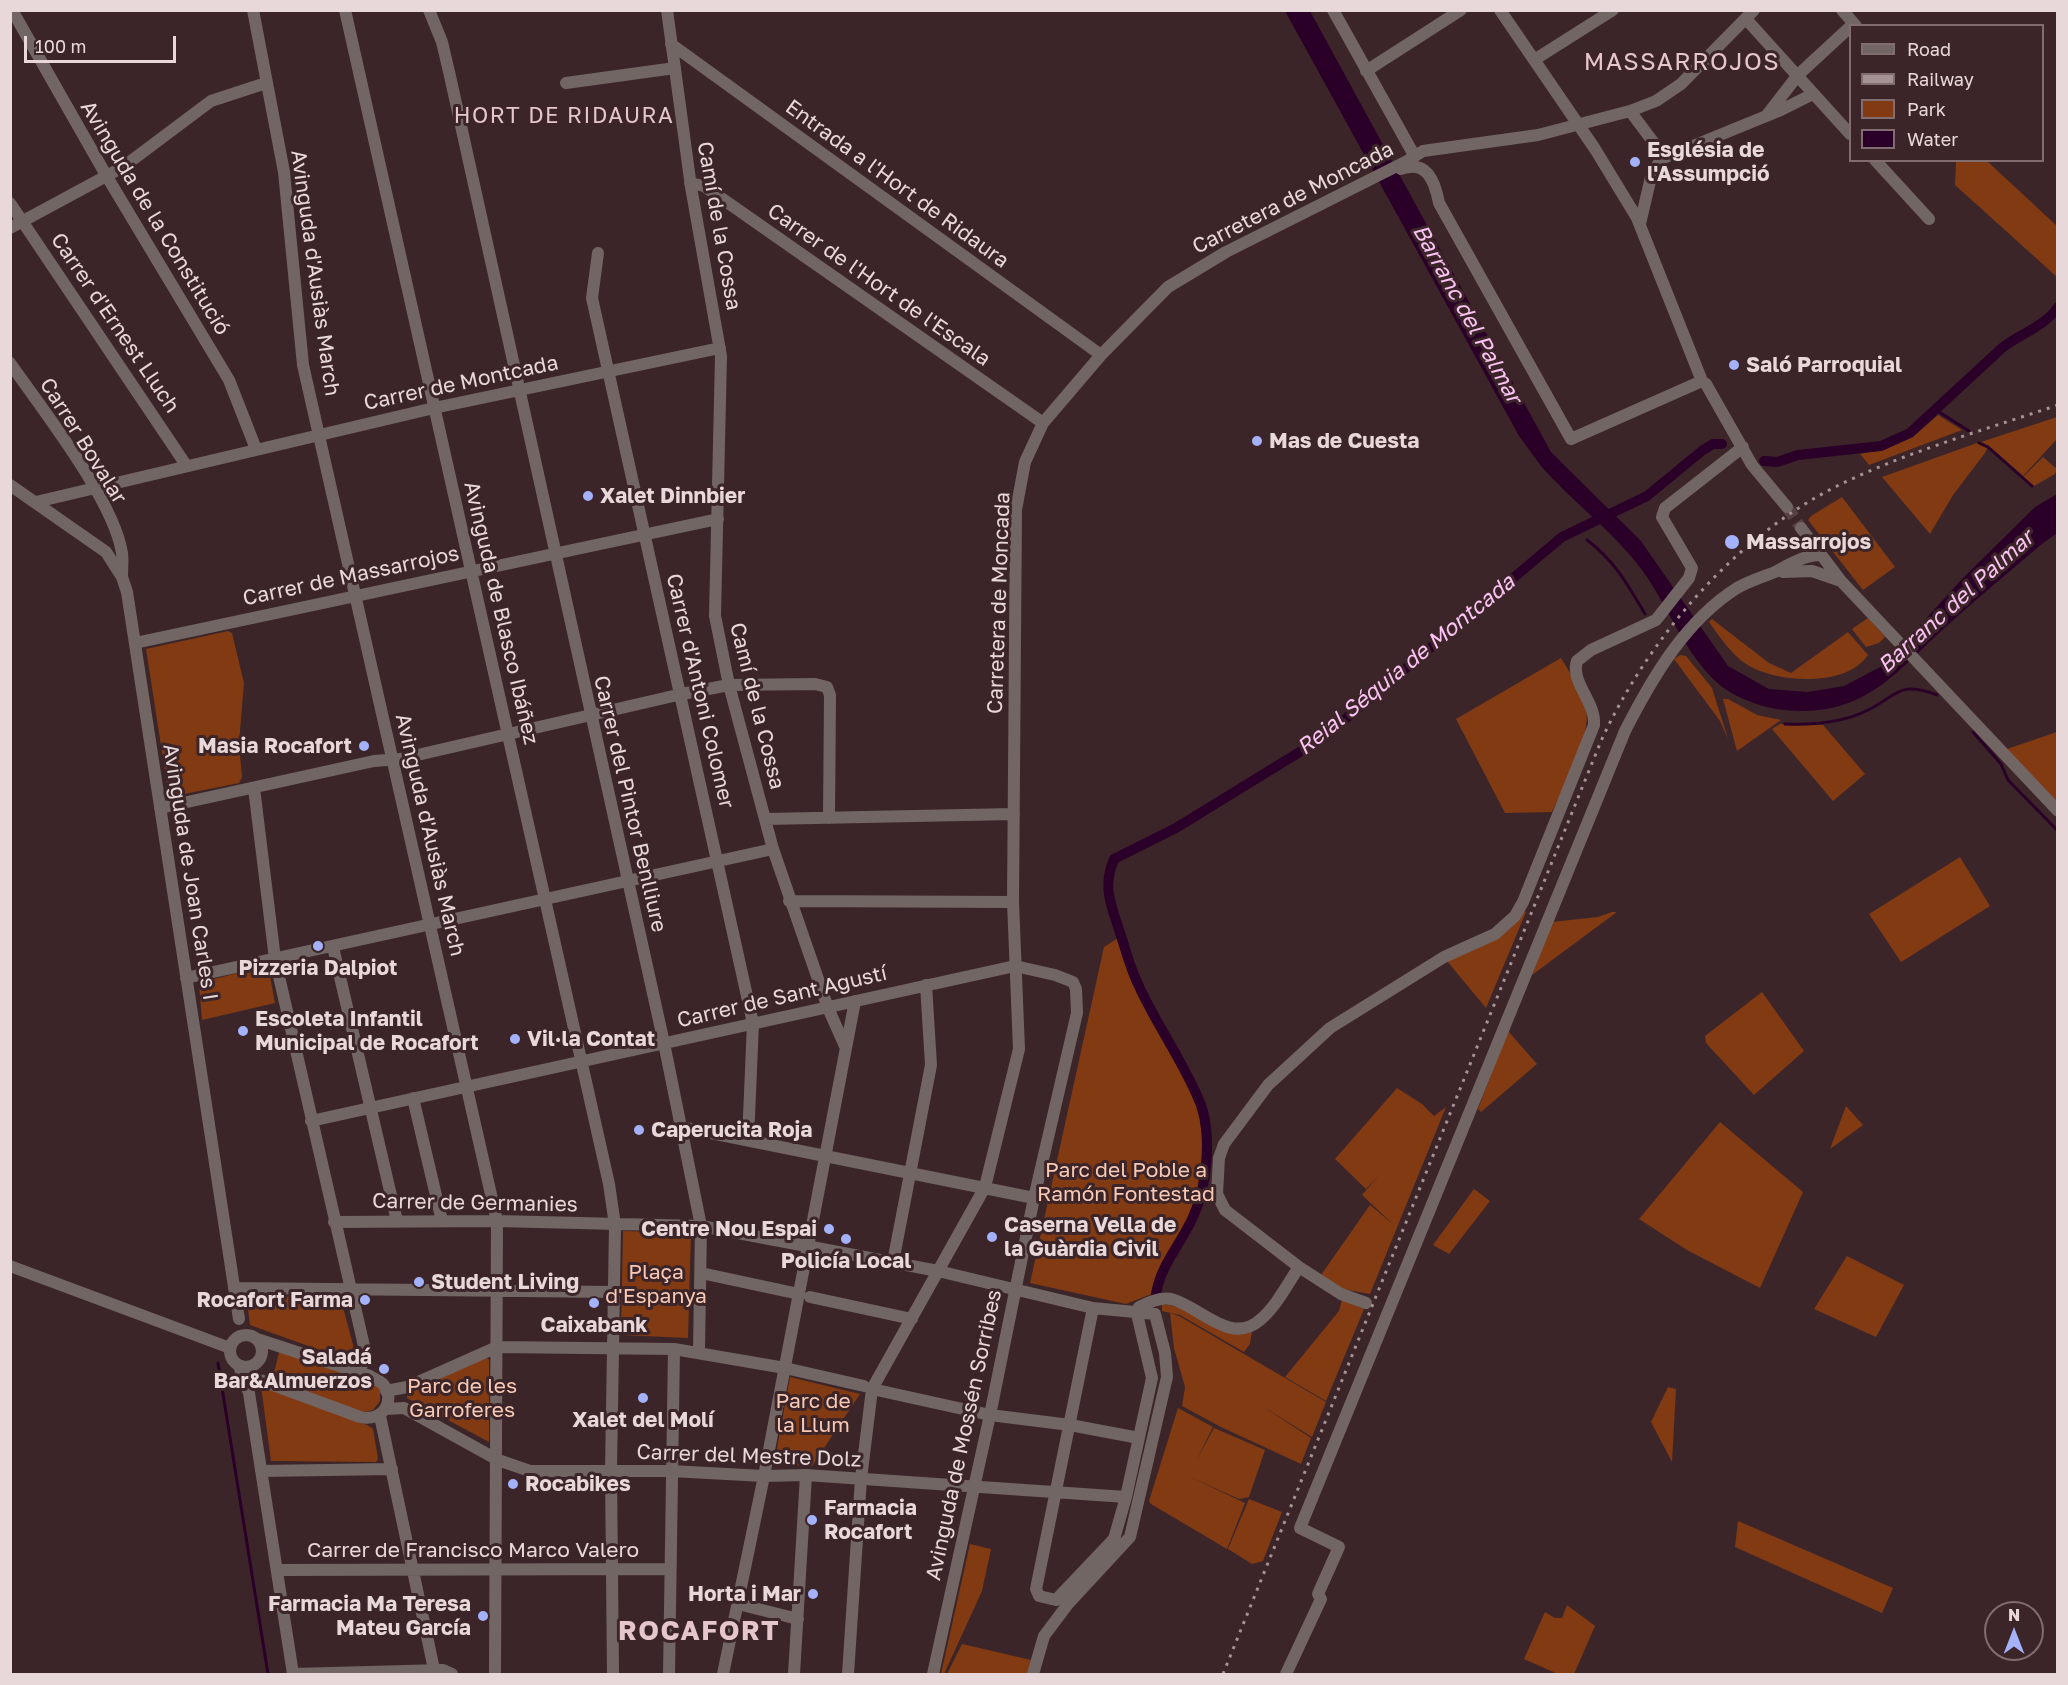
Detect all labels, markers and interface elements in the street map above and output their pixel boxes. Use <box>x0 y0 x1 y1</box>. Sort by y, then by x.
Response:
scale bar <box>27 24 178 62</box>
legend <box>1849 24 2044 162</box>
text: 100 m <box>35 35 86 57</box>
text: Road <box>1907 38 1951 60</box>
district label: MASSARROJOS <box>1584 48 1780 76</box>
text: Railway <box>1907 68 1974 90</box>
street label: Entrada a l'Hort de Ridaura <box>780 95 1014 273</box>
street label: Avinguda de la Constitució <box>75 96 235 340</box>
text: Park <box>1907 98 1946 120</box>
district label: HORT DE RIDAURA <box>454 103 674 129</box>
text: Water <box>1907 128 1958 150</box>
street label: Carretera de Moncada <box>1188 136 1398 260</box>
place label: Església de l'Assumpció <box>1647 137 1769 187</box>
street label: Camí de la Cossa <box>692 140 746 312</box>
street label: Avinguda d'Ausiàs March <box>285 148 345 398</box>
marker: Església de l'Assumpció <box>1628 155 1642 169</box>
street label: Carrer de l'Hort de l'Escala <box>763 198 995 372</box>
water label: Barranc del Palmar <box>1407 220 1527 408</box>
street label: Carrer d'Ernest Lluch <box>45 228 185 418</box>
street label: Carrer de Montcada <box>361 350 561 416</box>
place label: Saló Parroquial <box>1746 352 1902 378</box>
marker: Saló Parroquial <box>1727 358 1741 372</box>
street label: Carrer Bovalar <box>34 373 132 509</box>
place label: Mas de Cuesta <box>1269 428 1419 454</box>
marker: Mas de Cuesta <box>1250 434 1264 448</box>
street label: Avinguda de Blasco Ibáñez <box>458 479 544 747</box>
place label: Xalet Dinnbier <box>600 483 745 509</box>
marker: Xalet Dinnbier <box>581 489 595 503</box>
street label: Carretera de Moncada <box>983 492 1015 714</box>
water label: Barranc del Palmar <box>1873 525 2039 679</box>
place label: Massarrojos <box>1746 529 1871 555</box>
marker: Massarrojos <box>1723 533 1741 551</box>
street label: Carrer de Massarrojos <box>241 541 461 611</box>
water label: Reial Séquia de Montcada <box>1292 569 1520 761</box>
street label: Carrer d'Antoni Colomer <box>661 571 739 811</box>
street label: Camí de la Cossa <box>724 620 790 792</box>
street label: Carrer del Pintor Benlliure <box>588 673 672 935</box>
street label: Avinguda d'Ausiàs March <box>390 711 470 959</box>
place label: Masia Rocafort <box>198 733 352 759</box>
marker: Masia Rocafort <box>357 739 371 753</box>
street label: Avinguda de Joan Carles I <box>157 742 223 1002</box>
marker: Pizzeria Dalpiot <box>311 939 325 953</box>
place label: Pizzeria Dalpiot <box>239 955 397 981</box>
street label: Carrer de Sant Agustí <box>675 961 889 1033</box>
place label: Escoleta Infantil Municipal de Rocafort <box>255 1006 479 1056</box>
marker: Escoleta Infantil Municipal de Rocafort <box>236 1024 250 1038</box>
place label: Vil·la Contat <box>527 1026 655 1052</box>
marker: Vil·la Contat <box>508 1032 522 1046</box>
place label: Caperucita Roja <box>651 1117 813 1143</box>
marker: Caperucita Roja <box>632 1123 646 1137</box>
park label: Parc del Poble a Ramón Fontestad <box>1037 1157 1215 1207</box>
street label: Carrer de Germanies <box>372 1189 578 1217</box>
place label: Caserna Vella de la Guàrdia Civil <box>1004 1212 1176 1262</box>
place label: Centre Nou Espai <box>641 1216 817 1242</box>
marker: Centre Nou Espai <box>822 1222 836 1236</box>
marker: Caserna Vella de la Guàrdia Civil <box>985 1230 999 1244</box>
marker: Policía Local <box>839 1232 853 1246</box>
place label: Policía Local <box>781 1248 911 1274</box>
park label: Plaça d'Espanya <box>605 1259 707 1309</box>
place label: Student Living <box>431 1269 579 1295</box>
marker: Student Living <box>412 1275 426 1289</box>
place label: Rocafort Farma <box>196 1287 353 1313</box>
street label: Avinguda de Mossén Sorribes <box>921 1287 1007 1583</box>
marker: Rocafort Farma <box>358 1293 372 1307</box>
marker: Caixabank <box>587 1296 601 1310</box>
place label: Caixabank <box>541 1312 647 1338</box>
place label: Saladá Bar&Almuerzos <box>214 1344 372 1394</box>
marker: Saladá Bar&Almuerzos <box>377 1362 391 1376</box>
park label: Parc de les Garroferes <box>407 1373 517 1423</box>
park label: Parc de la Llum <box>775 1388 851 1438</box>
marker: Xalet del Molí <box>636 1391 650 1405</box>
place label: Xalet del Molí <box>572 1407 714 1433</box>
street label: Carrer del Mestre Dolz <box>636 1439 862 1473</box>
place label: Rocabikes <box>525 1471 631 1497</box>
marker: Rocabikes <box>506 1477 520 1491</box>
place label: Farmacia Rocafort <box>824 1495 917 1545</box>
marker: Farmacia Rocafort <box>805 1513 819 1527</box>
street label: Carrer de Francisco Marco Valero <box>307 1537 639 1563</box>
place label: Horta i Mar <box>688 1581 801 1607</box>
marker: Horta i Mar <box>806 1587 820 1601</box>
place label: Farmacia Mª Teresa Mateu García <box>268 1591 471 1641</box>
north arrow <box>1984 1601 2044 1661</box>
text: N <box>2008 1605 2020 1625</box>
marker: Farmacia Mª Teresa Mateu García <box>476 1609 490 1623</box>
district label: ROCAFORT <box>618 1615 780 1647</box>

